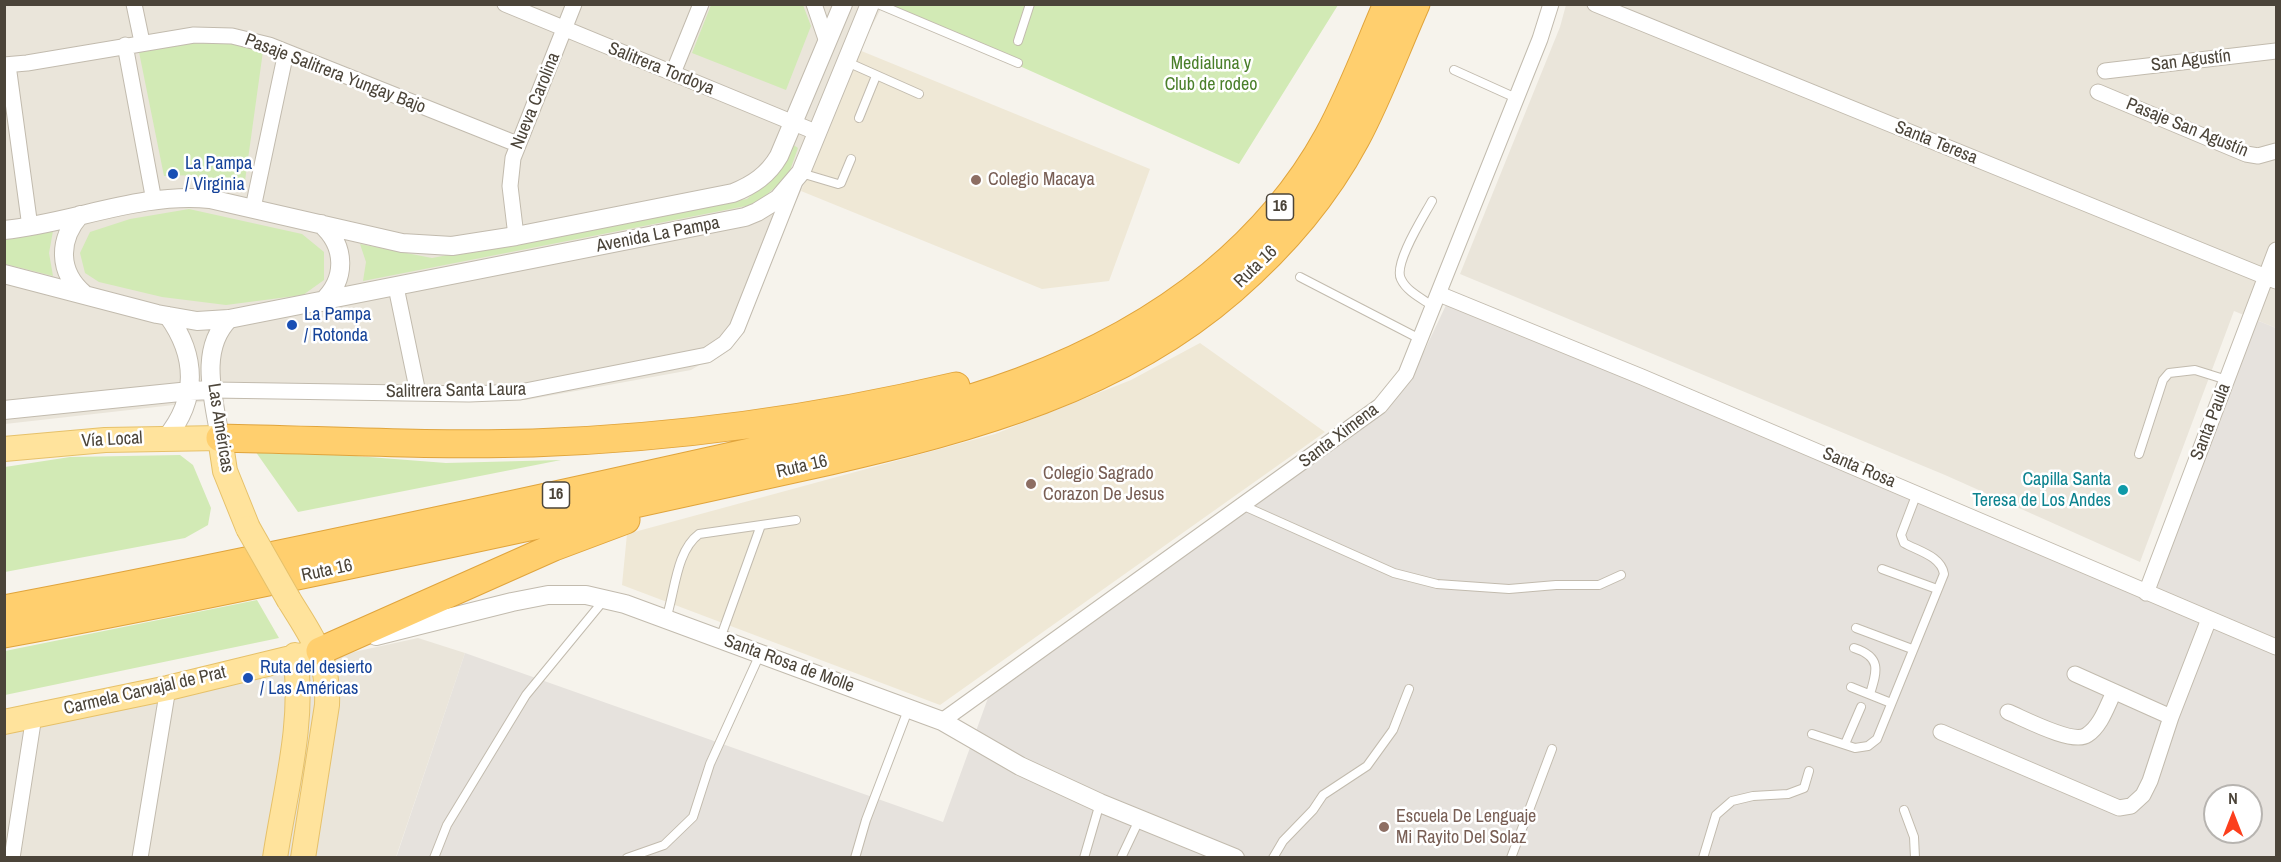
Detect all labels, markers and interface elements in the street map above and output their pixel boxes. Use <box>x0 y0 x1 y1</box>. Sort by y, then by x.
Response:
street label: Pasaje Salitrera Yungay Bajo <box>242 30 428 118</box>
street label: Salitrera Tordoya <box>605 38 717 100</box>
street label: San Agustín <box>2150 45 2232 77</box>
street label: Nueva Carolina <box>507 49 565 153</box>
park label: Medialuna y Club de rodeo <box>1165 53 1257 96</box>
street label: Pasaje San Agustín <box>2123 94 2251 162</box>
street label: Santa Teresa <box>1892 117 1980 169</box>
place label: La Pampa / Virginia <box>185 153 252 195</box>
marker: La Pampa / Virginia <box>166 167 180 181</box>
place label: Colegio Macaya <box>988 169 1095 191</box>
marker: Colegio Macaya <box>969 173 983 187</box>
road number: 16 <box>1266 194 1294 220</box>
street label: Avenida La Pampa <box>594 212 722 258</box>
street label: Ruta 16 <box>1230 241 1282 293</box>
place label: La Pampa / Rotonda <box>304 304 371 346</box>
marker: La Pampa / Rotonda <box>285 318 299 332</box>
street label: Salitrera Santa Laura <box>386 379 526 403</box>
street label: Santa Paula <box>2187 381 2235 463</box>
street label: Las Américas <box>202 382 238 474</box>
street label: Santa Ximena <box>1295 399 1383 473</box>
street label: Vía Local <box>81 428 143 452</box>
street label: Santa Rosa <box>1819 443 1899 493</box>
street label: Ruta 16 <box>774 451 830 483</box>
place label: Colegio Sagrado Corazon De Jesus <box>1043 463 1164 506</box>
place label: Capilla Santa Teresa de Los Andes <box>1972 469 2111 512</box>
marker: Colegio Sagrado Corazon De Jesus <box>1024 477 1038 491</box>
road number: 16 <box>542 482 570 508</box>
marker: Capilla Santa Teresa de Los Andes <box>2116 483 2130 497</box>
street label: Ruta 16 <box>299 555 355 587</box>
street label: Santa Rosa de Molle <box>721 630 857 698</box>
place label: Ruta del desierto / Las Américas <box>260 657 372 700</box>
street label: Carmela Carvajal de Prat <box>62 662 228 720</box>
marker: Ruta del desierto / Las Américas <box>241 671 255 685</box>
north arrow <box>2203 784 2263 844</box>
text: N <box>2228 787 2238 809</box>
place label: Escuela De Lenguaje Mi Rayito Del Solaz <box>1396 806 1536 848</box>
marker: Escuela De Lenguaje Mi Rayito Del Solaz <box>1377 820 1391 834</box>

